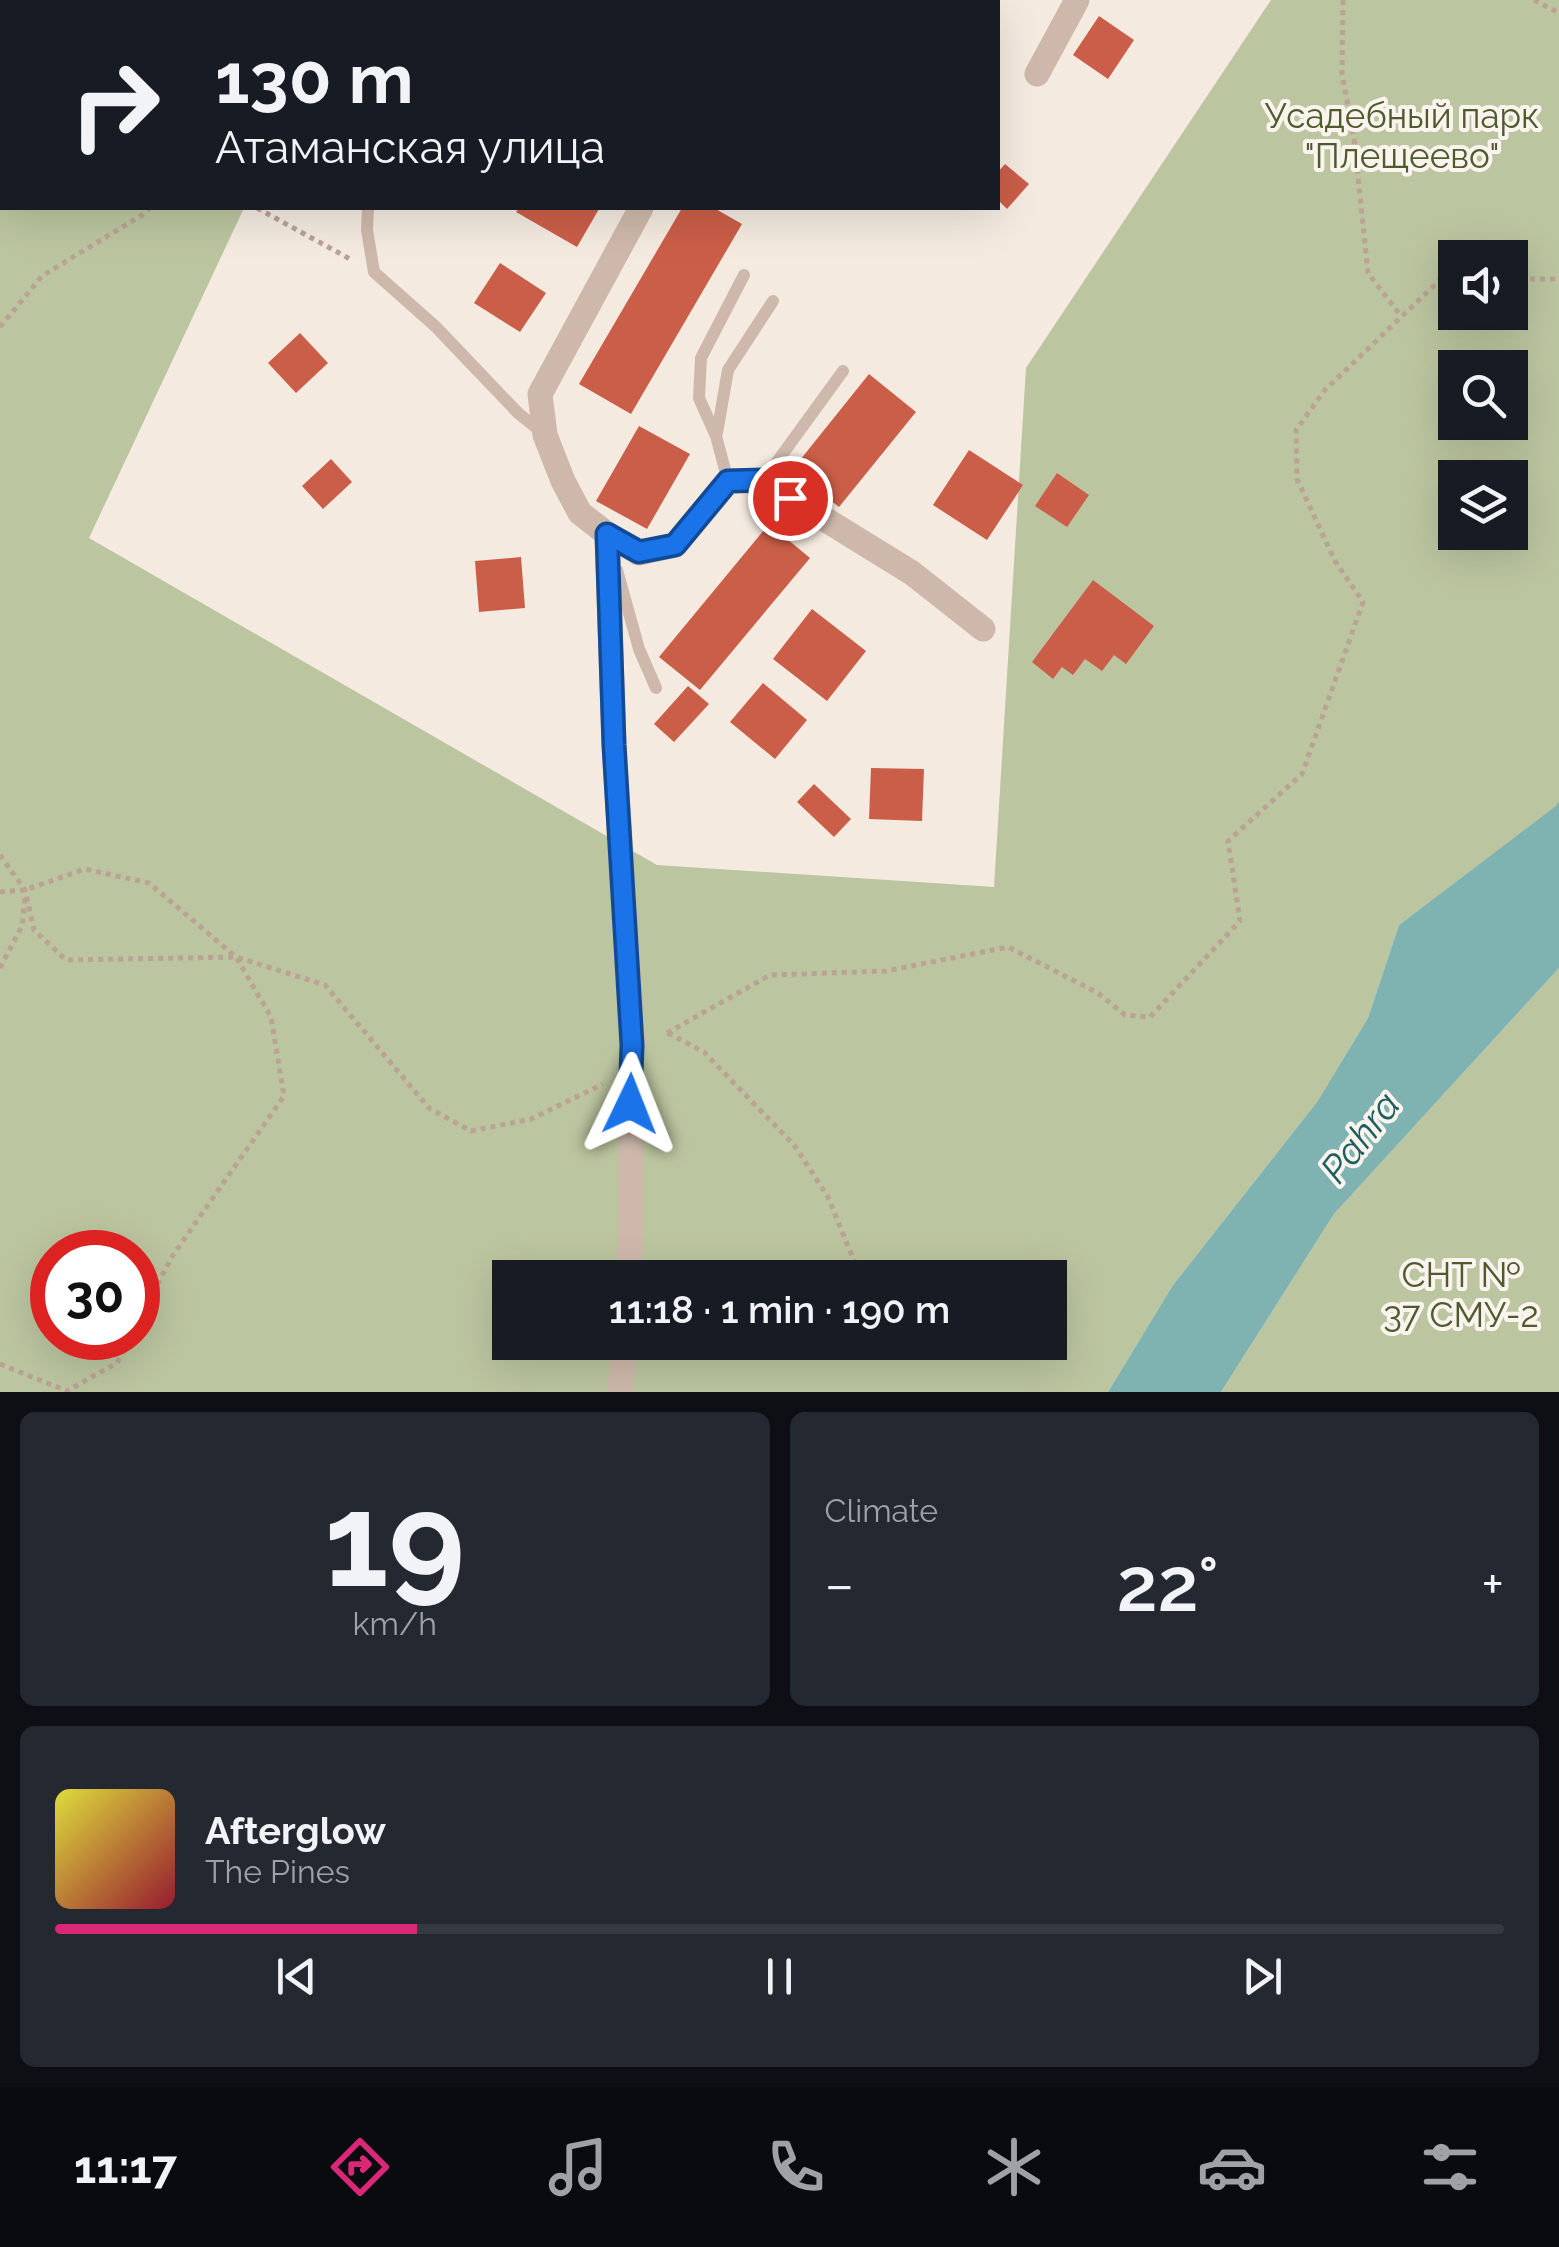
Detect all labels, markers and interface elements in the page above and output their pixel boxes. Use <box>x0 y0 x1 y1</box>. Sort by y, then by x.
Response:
text: 130 m <box>215 37 414 119</box>
icon: right <box>50 40 180 170</box>
park label: Усадебный парк "Плещеево" <box>1265 95 1539 176</box>
text: Атаманская улица <box>215 121 605 174</box>
map controls <box>1438 240 1528 550</box>
button: sound <box>1438 240 1528 330</box>
button: search <box>1438 350 1528 440</box>
pin <box>748 456 833 541</box>
button: layers <box>1438 460 1528 550</box>
icon: arrive <box>763 471 818 526</box>
position arrow <box>578 1052 682 1156</box>
water label: Pahra <box>1311 1083 1409 1191</box>
speed limit sign: 30 <box>30 1230 160 1360</box>
park label: СНТ № 37 СМУ-2 <box>1383 1254 1539 1335</box>
text: 11:18 · 1 min · 190 m <box>609 1287 950 1332</box>
text: 19 <box>324 1464 465 1616</box>
text: Climate <box>825 1492 938 1529</box>
text: 22° <box>1116 1540 1219 1629</box>
text: − <box>825 1552 854 1617</box>
text: + <box>1481 1552 1504 1617</box>
text: km/h <box>353 1605 437 1642</box>
text: Afterglow <box>205 1808 386 1853</box>
text: The Pines <box>205 1853 350 1890</box>
icon: previous <box>269 1949 324 2004</box>
icon: pause <box>752 1949 807 2004</box>
icon: next <box>1235 1949 1290 2004</box>
icon: directions <box>325 2132 395 2202</box>
icon: music <box>543 2132 613 2202</box>
icon: phone <box>761 2132 831 2202</box>
icon: climate <box>979 2132 1049 2202</box>
icon: car <box>1197 2132 1267 2202</box>
icon: filters <box>1415 2132 1485 2202</box>
text: 11:17 <box>74 2141 177 2194</box>

